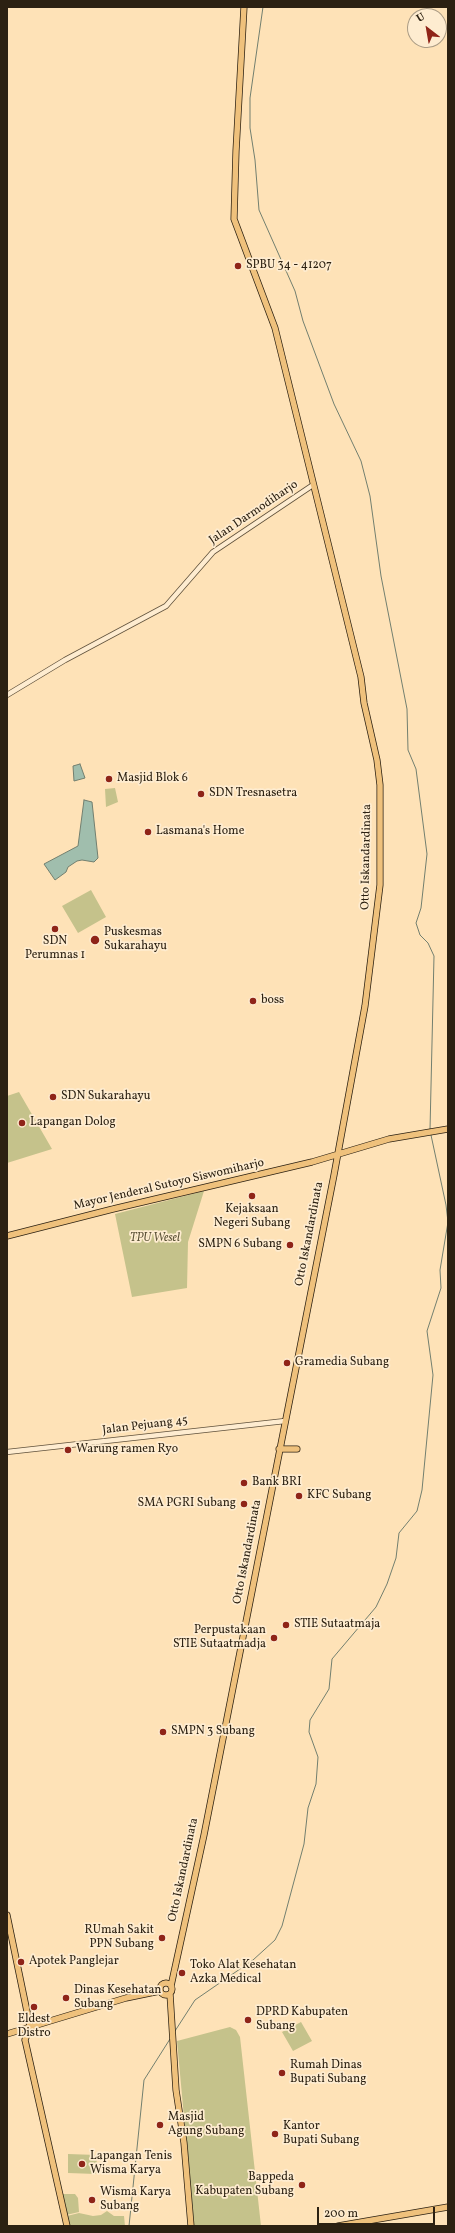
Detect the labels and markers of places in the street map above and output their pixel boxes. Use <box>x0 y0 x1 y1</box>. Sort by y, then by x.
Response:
place label: SPBU 34 - 41207 <box>246 259 332 273</box>
marker: SPBU 34 - 41207 <box>233 261 243 271</box>
place label: Masjid Blok 6 <box>117 772 188 786</box>
marker: Masjid Blok 6 <box>104 774 114 784</box>
place label: SDN Tresnasetra <box>209 787 297 801</box>
marker: SDN Tresnasetra <box>196 789 206 799</box>
place label: Lasmana's Home <box>156 825 244 839</box>
marker: Lasmana's Home <box>143 827 153 837</box>
marker: SDN Perumnas 1 <box>50 924 60 934</box>
place label: Puskesmas Sukarahayu <box>104 926 167 954</box>
marker: Puskesmas Sukarahayu <box>89 934 101 946</box>
place label: SDN Perumnas 1 <box>25 935 85 963</box>
place label: boss <box>261 994 284 1008</box>
marker: boss <box>248 996 258 1006</box>
place label: SDN Sukarahayu <box>61 1090 151 1104</box>
marker: SDN Sukarahayu <box>48 1092 58 1102</box>
place label: Lapangan Dolog <box>30 1116 116 1130</box>
marker: Lapangan Dolog <box>17 1118 27 1128</box>
marker: Kejaksaan Negeri Subang <box>247 1191 257 1201</box>
place label: Kejaksaan Negeri Subang <box>214 1203 290 1231</box>
place label: SMPN 6 Subang <box>198 1238 282 1252</box>
marker: SMPN 6 Subang <box>285 1240 295 1250</box>
place label: Gramedia Subang <box>295 1356 389 1370</box>
marker: Gramedia Subang <box>282 1358 292 1368</box>
place label: Warung ramen Ryo <box>76 1443 178 1457</box>
marker: Warung ramen Ryo <box>63 1445 73 1455</box>
place label: Bank BRI <box>252 1476 301 1490</box>
marker: Bank BRI <box>239 1478 249 1488</box>
place label: KFC Subang <box>307 1489 371 1503</box>
marker: KFC Subang <box>294 1491 304 1501</box>
place label: SMA PGRI Subang <box>138 1497 236 1511</box>
marker: SMA PGRI Subang <box>239 1499 249 1509</box>
place label: STIE Sutaatmaja <box>294 1618 380 1632</box>
marker: STIE Sutaatmaja <box>281 1620 291 1630</box>
place label: Perpustakaan STIE Sutaatmadja <box>173 1624 266 1652</box>
marker: Perpustakaan STIE Sutaatmadja <box>269 1633 279 1643</box>
place label: SMPN 3 Subang <box>171 1725 255 1739</box>
marker: SMPN 3 Subang <box>158 1727 168 1737</box>
place label: RUmah Sakit PPN Subang <box>85 1924 154 1952</box>
marker: RUmah Sakit PPN Subang <box>157 1933 167 1943</box>
place label: Apotek Panglejar <box>29 1955 119 1969</box>
marker: Apotek Panglejar <box>16 1957 26 1967</box>
place label: Toko Alat Kesehatan Azka Medical <box>190 1959 296 1987</box>
marker: Toko Alat Kesehatan Azka Medical <box>177 1968 187 1978</box>
place label: Dinas Kesehatan Subang <box>74 1984 162 2012</box>
marker: Dinas Kesehatan Subang <box>61 1993 71 2003</box>
marker: Eldest Distro <box>29 2002 39 2012</box>
place label: DPRD Kabupaten Subang <box>256 2006 348 2034</box>
place label: Eldest Distro <box>17 2013 51 2041</box>
marker: DPRD Kabupaten Subang <box>243 2015 253 2025</box>
place label: Rumah Dinas Bupati Subang <box>290 2059 366 2087</box>
marker: Rumah Dinas Bupati Subang <box>277 2068 287 2078</box>
place label: Masjid Agung Subang <box>168 2111 244 2139</box>
marker: Masjid Agung Subang <box>155 2120 165 2130</box>
place label: Kantor Bupati Subang <box>283 2120 359 2148</box>
marker: Kantor Bupati Subang <box>270 2129 280 2139</box>
place label: Lapangan Tenis Wisma Karya <box>90 2150 172 2178</box>
marker: Lapangan Tenis Wisma Karya <box>77 2159 87 2169</box>
place label: Bappeda Kabupaten Subang <box>195 2171 294 2199</box>
marker: Bappeda Kabupaten Subang <box>297 2180 307 2190</box>
place label: Wisma Karya Subang <box>100 2186 171 2214</box>
marker: Wisma Karya Subang <box>87 2195 97 2205</box>

